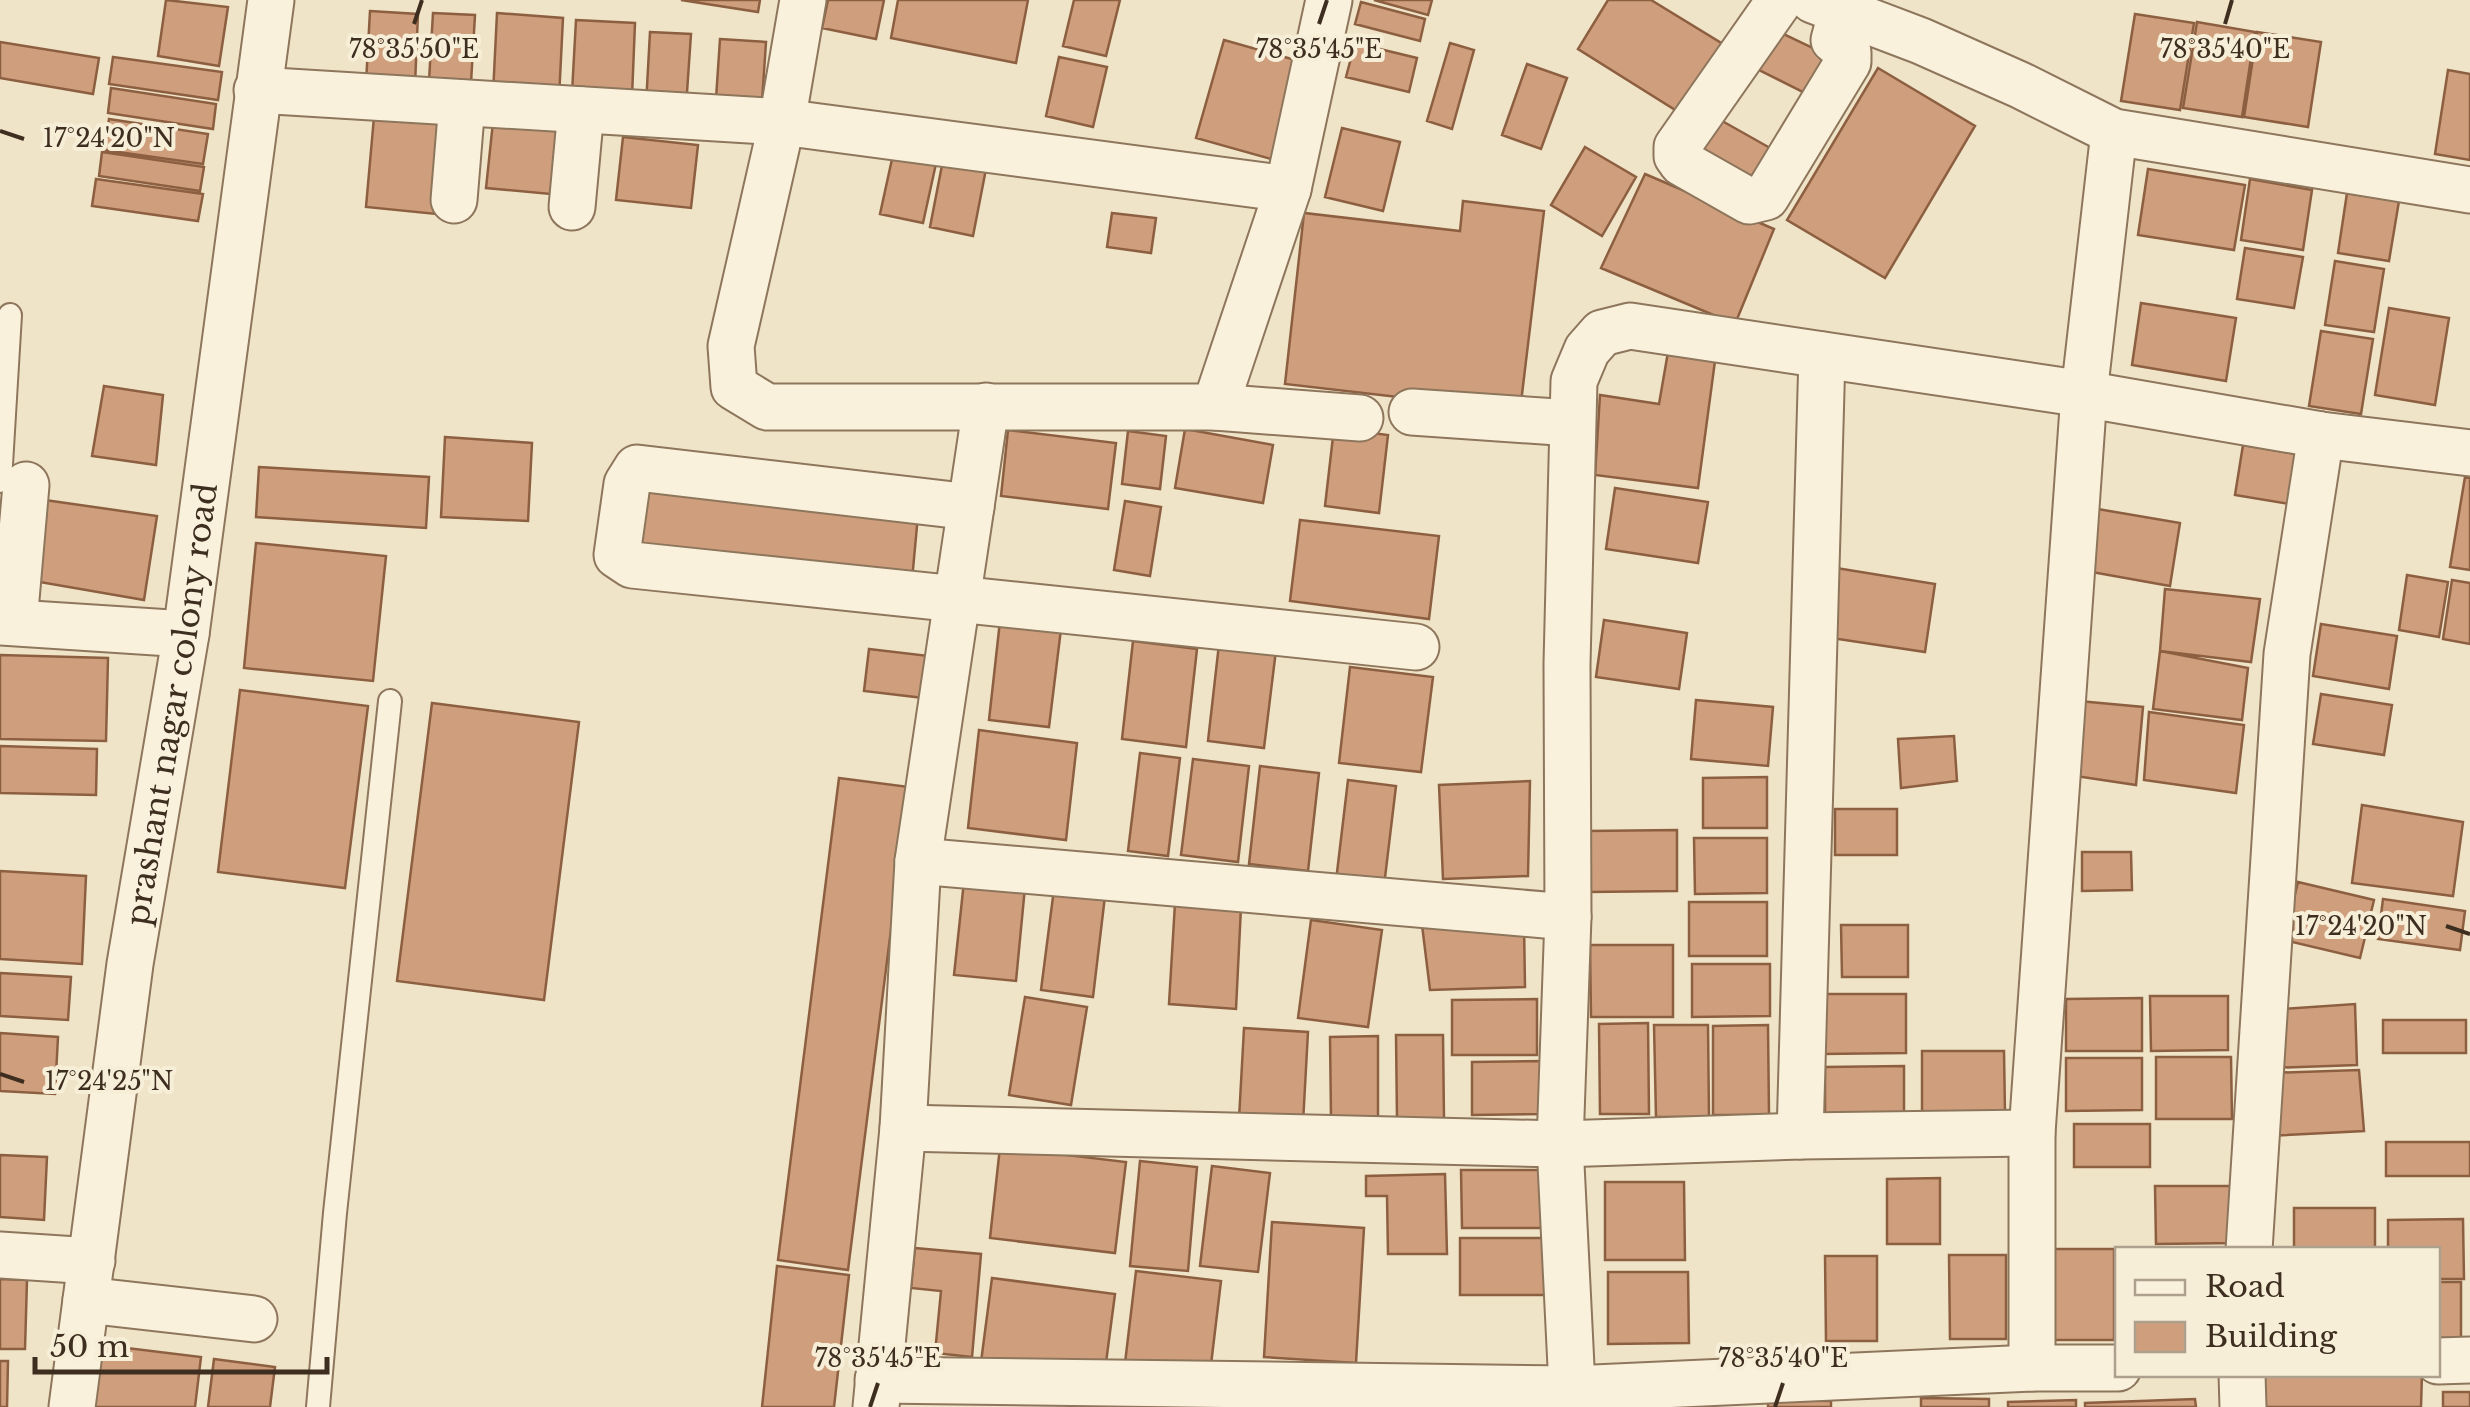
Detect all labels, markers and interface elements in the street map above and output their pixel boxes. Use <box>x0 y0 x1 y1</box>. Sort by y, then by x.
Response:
text: 78°35'50"E <box>349 34 479 65</box>
text: 78°35'45"E <box>1256 34 1382 65</box>
text: 78°35'40"E <box>2160 34 2290 65</box>
text: 17°24'20"N <box>43 123 175 154</box>
street label: prashant nagar colony road <box>117 480 226 928</box>
text: 17°24'20"N <box>2295 911 2427 942</box>
text: 17°24'25"N <box>45 1066 173 1097</box>
legend <box>2115 1247 2440 1377</box>
text: Road <box>2205 1268 2285 1305</box>
scale bar <box>35 1312 328 1374</box>
text: Building <box>2205 1318 2338 1355</box>
text: 50 m <box>50 1328 129 1365</box>
text: 78°35'45"E <box>815 1343 941 1374</box>
text: 78°35'40"E <box>1718 1343 1848 1374</box>

